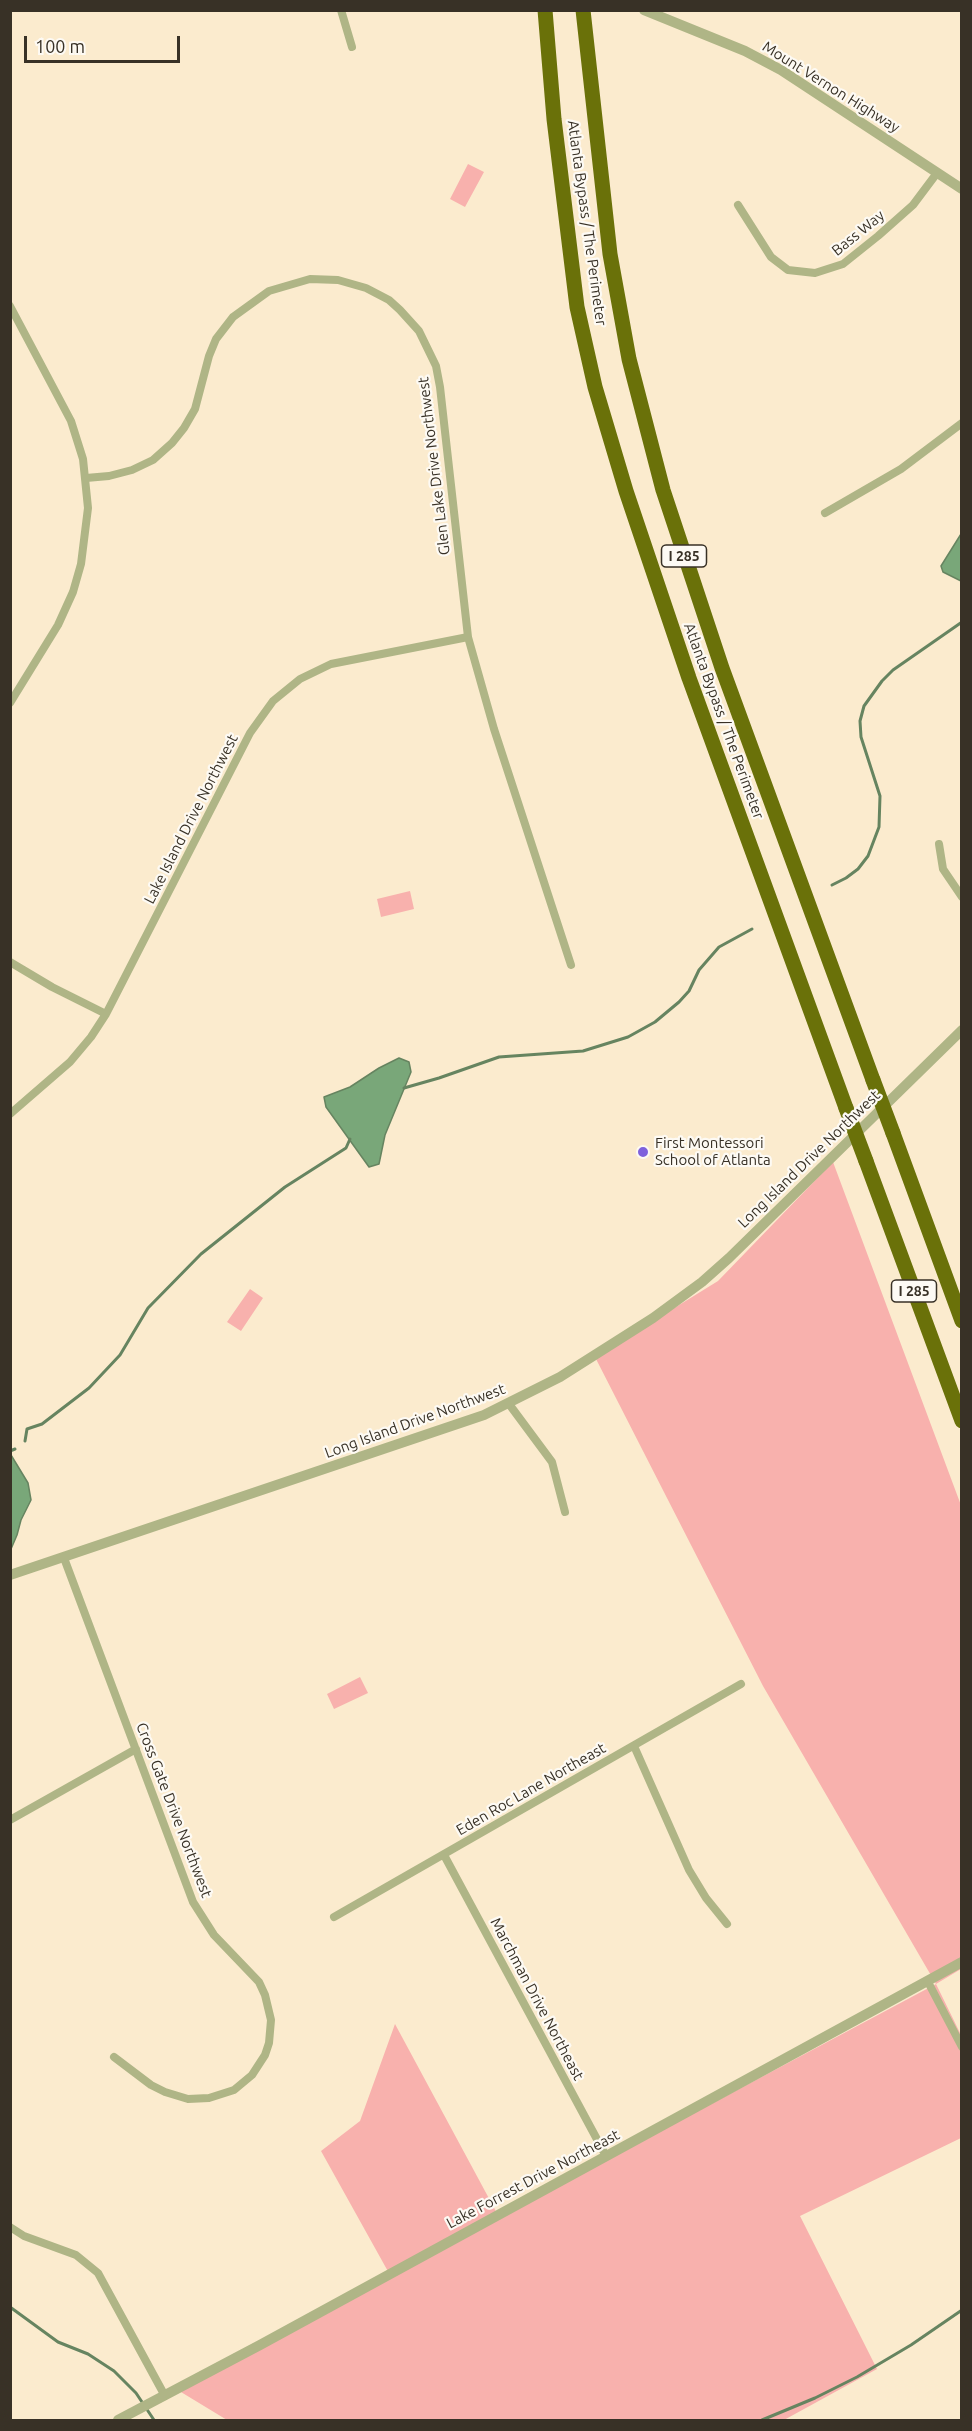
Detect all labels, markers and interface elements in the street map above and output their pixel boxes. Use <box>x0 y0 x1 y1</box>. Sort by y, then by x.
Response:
scale bar <box>27 24 183 62</box>
text: 100 m <box>35 36 85 56</box>
street label: Mount Vernon Highway <box>759 37 903 137</box>
street label: Atlanta Bypass / The Perimeter <box>564 119 610 327</box>
street label: Bass Way <box>828 206 888 260</box>
street label: Glen Lake Drive Northwest <box>414 376 454 556</box>
road number: I 285 <box>662 545 706 567</box>
street label: Atlanta Bypass / The Perimeter <box>680 620 768 822</box>
street label: Lake Island Drive Northwest <box>140 731 242 907</box>
street label: Long Island Drive Northwest <box>734 1086 884 1232</box>
place label: First Montessori School of Atlanta <box>655 1134 771 1169</box>
marker: First Montessori School of Atlanta <box>636 1145 650 1159</box>
road number: I 285 <box>892 1280 936 1302</box>
street label: Long Island Drive Northwest <box>322 1380 508 1462</box>
street label: Cross Gate Drive Northwest <box>132 1720 216 1900</box>
street label: Eden Roc Lane Northeast <box>453 1739 609 1839</box>
street label: Marchman Drive Northeast <box>486 1915 588 2083</box>
street label: Lake Forrest Drive Northeast <box>443 2126 623 2232</box>

